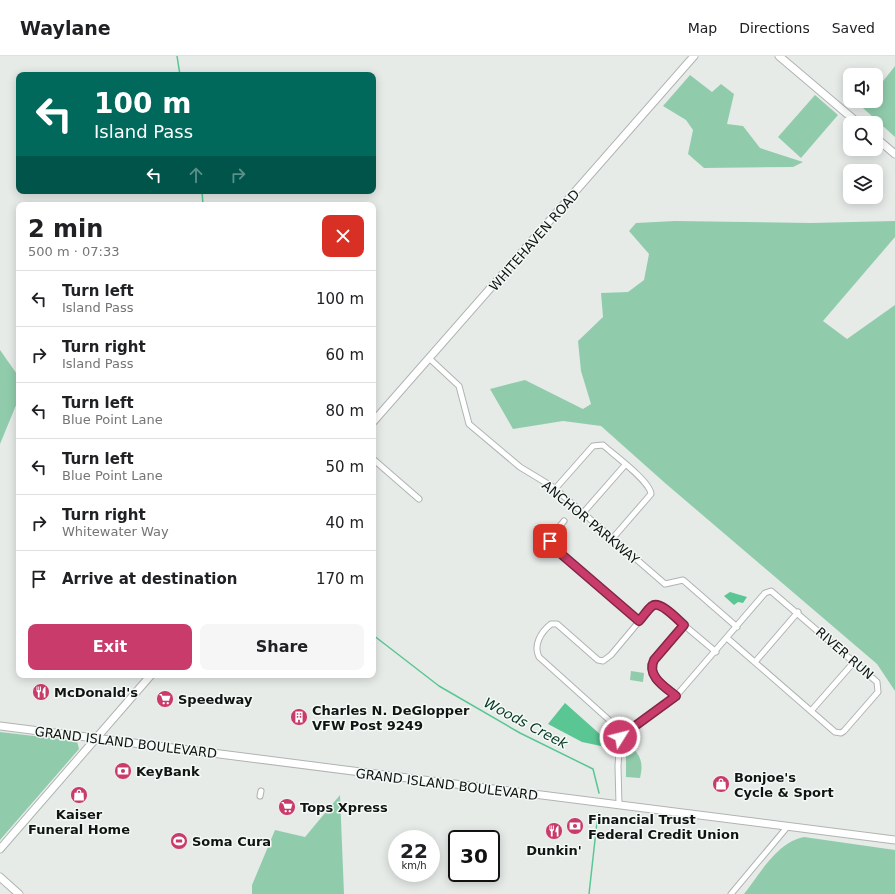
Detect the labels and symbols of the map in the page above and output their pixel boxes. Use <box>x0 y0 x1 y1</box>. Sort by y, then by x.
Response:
street label: WHITEHAVEN ROAD <box>486 187 582 294</box>
street label: ANCHOR PARKWAY <box>539 477 642 567</box>
pin <box>533 524 567 558</box>
street label: RIVER RUN <box>813 624 877 682</box>
restaurant icon: McDonald's <box>31 682 51 702</box>
place label: McDonald's <box>54 685 138 700</box>
supermarket icon: Speedway <box>155 689 175 709</box>
place label: Speedway <box>178 692 253 707</box>
water label: Woods Creek <box>481 694 571 752</box>
place label: Charles N. DeGlopper VFW Post 9249 <box>312 703 470 733</box>
building icon: Charles N. DeGlopper VFW Post 9249 <box>289 707 309 727</box>
position arrow <box>599 716 641 758</box>
street label: GRAND ISLAND BOULEVARD <box>34 724 218 761</box>
bank icon: KeyBank <box>113 761 133 781</box>
place label: KeyBank <box>136 764 200 779</box>
street label: GRAND ISLAND BOULEVARD <box>355 766 539 803</box>
place label: Bonjoe's Cycle & Sport <box>734 770 834 800</box>
shop icon: Bonjoe's Cycle & Sport <box>711 774 731 794</box>
shop icon: Kaiser Funeral Home <box>69 785 89 805</box>
supermarket icon: Tops Xpress <box>277 797 297 817</box>
place label: Tops Xpress <box>300 800 388 815</box>
place label: Kaiser Funeral Home <box>28 807 130 837</box>
place label: Financial Trust Federal Credit Union <box>588 812 739 842</box>
bank icon: Financial Trust Federal Credit Union <box>565 816 585 836</box>
restaurant icon: Dunkin' <box>544 821 564 841</box>
speed limit sign: 30 <box>448 830 500 882</box>
sports icon: Soma Cura <box>169 831 189 851</box>
place label: Soma Cura <box>192 834 271 849</box>
place label: Dunkin' <box>526 843 582 858</box>

